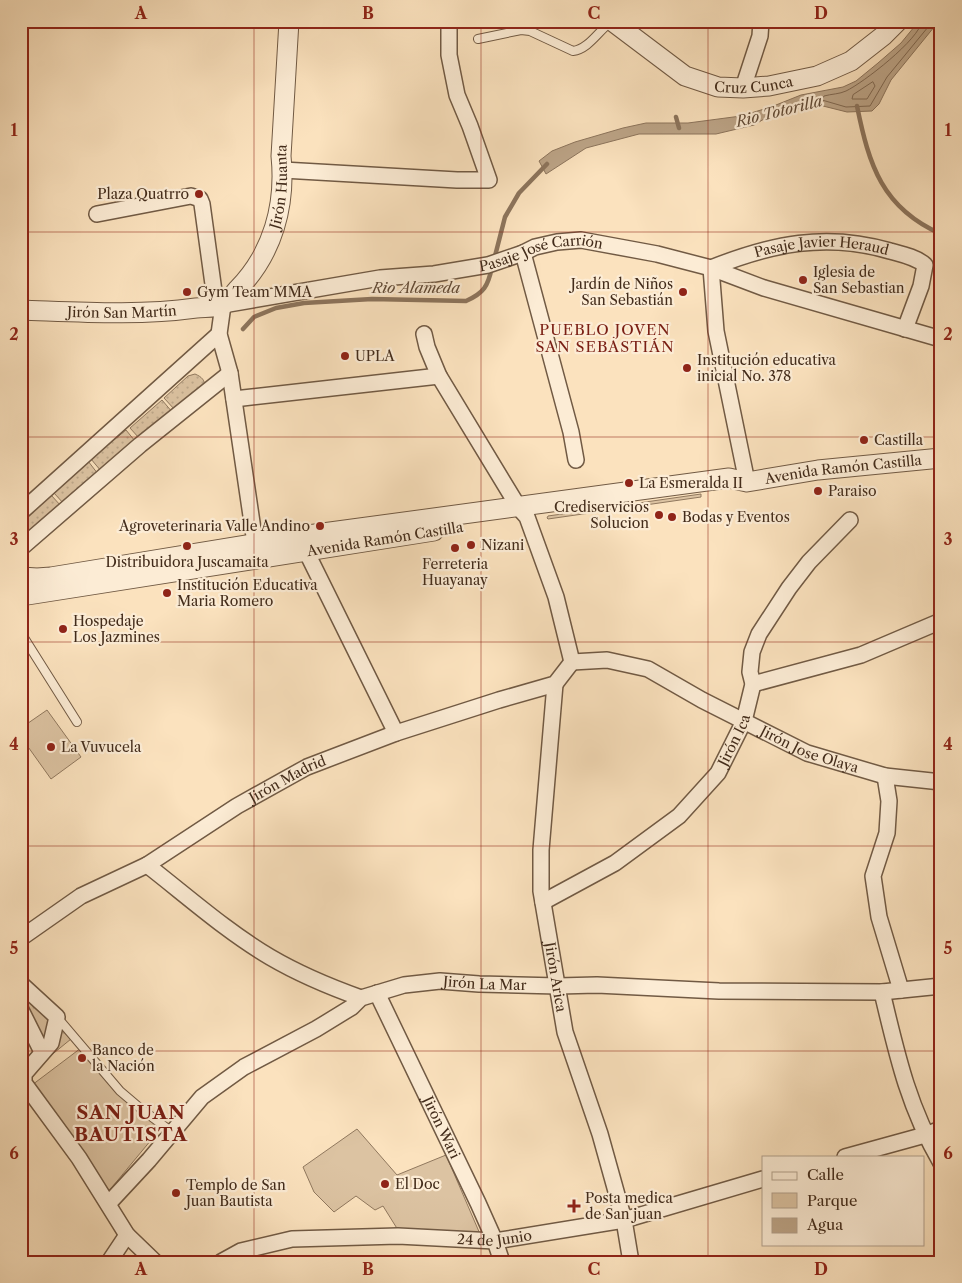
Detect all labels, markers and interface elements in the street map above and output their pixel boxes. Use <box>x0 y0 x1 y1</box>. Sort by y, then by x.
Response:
text: A <box>134 3 148 23</box>
text: B <box>362 3 374 23</box>
text: C <box>588 3 600 23</box>
text: D <box>814 3 828 23</box>
street label: Cruz Cunca <box>714 72 795 97</box>
water label: Rio Totorilla <box>733 91 824 131</box>
text: 1 <box>10 120 18 140</box>
text: 1 <box>944 120 952 140</box>
street label: Jirón Huanta <box>265 143 291 233</box>
place label: Plaza Quatrro <box>97 185 189 203</box>
marker: Plaza Quatrro <box>193 188 205 200</box>
street label: Pasaje José Carrión <box>478 231 605 275</box>
street label: Pasaje Javier Heraud <box>752 233 891 261</box>
place label: Iglesia de San Sebastian <box>813 263 905 297</box>
marker: Iglesia de San Sebastian <box>797 274 809 286</box>
place label: Jardín de Niños San Sebastián <box>569 275 673 309</box>
water label: Rio Alameda <box>371 278 460 297</box>
place label: Gym Team MMA <box>197 283 313 301</box>
marker: Gym Team MMA <box>181 286 193 298</box>
marker: Jardín de Niños San Sebastián <box>677 286 689 298</box>
street label: Jirón San Martín <box>65 301 178 322</box>
district label: PUEBLO JOVEN SAN SEBASTIÁN <box>535 320 675 356</box>
text: 2 <box>9 324 19 344</box>
text: 2 <box>943 324 953 344</box>
place label: UPLA <box>355 347 395 365</box>
marker: UPLA <box>339 350 351 362</box>
place label: Institución educativa inicial No. 378 <box>697 351 836 385</box>
marker: Institución educativa inicial No. 378 <box>681 362 693 374</box>
place label: Castilla <box>874 431 924 449</box>
marker: Castilla <box>858 434 870 446</box>
street label: Avenida Ramón Castilla <box>763 451 923 488</box>
place label: La Esmeralda II <box>639 474 743 492</box>
marker: La Esmeralda II <box>623 477 635 489</box>
place label: Paraiso <box>828 482 877 500</box>
marker: Paraiso <box>812 485 824 497</box>
place label: Crediservicios Solucion <box>554 498 649 532</box>
place label: Bodas y Eventos <box>682 508 790 526</box>
marker: Crediservicios Solucion <box>653 509 665 521</box>
marker: Bodas y Eventos <box>666 511 678 523</box>
place label: Agroveterinaria Valle Andino <box>118 517 310 535</box>
street label: Avenida Ramón Castilla <box>305 518 465 560</box>
marker: Agroveterinaria Valle Andino <box>314 520 326 532</box>
text: 3 <box>9 529 19 549</box>
text: 3 <box>943 529 953 549</box>
place label: Nizani <box>481 536 524 554</box>
marker: Nizani <box>465 539 477 551</box>
marker: Distribuidora Juscamaita <box>181 540 193 552</box>
marker: Ferreteria Huayanay <box>449 542 461 554</box>
place label: Distribuidora Juscamaita <box>105 553 269 571</box>
place label: Ferreteria Huayanay <box>422 555 489 589</box>
place label: Institución Educativa Maria Romero <box>177 576 318 610</box>
marker: Institución Educativa Maria Romero <box>161 587 173 599</box>
place label: Hospedaje Los Jazmines <box>73 612 160 646</box>
marker: Hospedaje Los Jazmines <box>57 623 69 635</box>
street label: Jirón Ica <box>713 712 754 771</box>
street label: Jirón Jose Olaya <box>755 721 861 777</box>
text: 4 <box>9 734 19 754</box>
text: 4 <box>943 734 953 754</box>
place label: La Vuvucela <box>61 738 142 756</box>
marker: La Vuvucela <box>45 741 57 753</box>
street label: Jirón Madrid <box>244 751 329 808</box>
text: 5 <box>10 938 19 958</box>
text: 5 <box>944 938 953 958</box>
street label: Jirón Arica <box>541 939 571 1014</box>
street label: Jirón La Mar <box>440 972 527 994</box>
place label: Banco de la Nación <box>92 1041 155 1075</box>
marker: Banco de la Nación <box>76 1052 88 1064</box>
street label: Jirón Wari <box>418 1091 464 1161</box>
district label: SAN JUAN BAUTISTA <box>74 1101 188 1146</box>
text: 6 <box>9 1143 19 1163</box>
text: 6 <box>943 1143 953 1163</box>
legend <box>762 1156 924 1246</box>
text: Calle <box>807 1165 844 1184</box>
place label: El Doc <box>395 1175 440 1193</box>
place label: Templo de San Juan Bautista <box>184 1176 286 1210</box>
marker: El Doc <box>379 1178 391 1190</box>
marker: Templo de San Juan Bautista <box>170 1187 182 1199</box>
place label: Posta medica de San juan <box>585 1189 673 1223</box>
text: Parque <box>807 1191 857 1210</box>
marker: Posta medica de San juan <box>567 1199 581 1213</box>
text: Agua <box>806 1215 843 1234</box>
street label: 24 de Junio <box>457 1226 533 1250</box>
text: A <box>134 1259 148 1279</box>
text: B <box>362 1259 374 1279</box>
text: C <box>588 1259 600 1279</box>
text: D <box>814 1259 828 1279</box>

